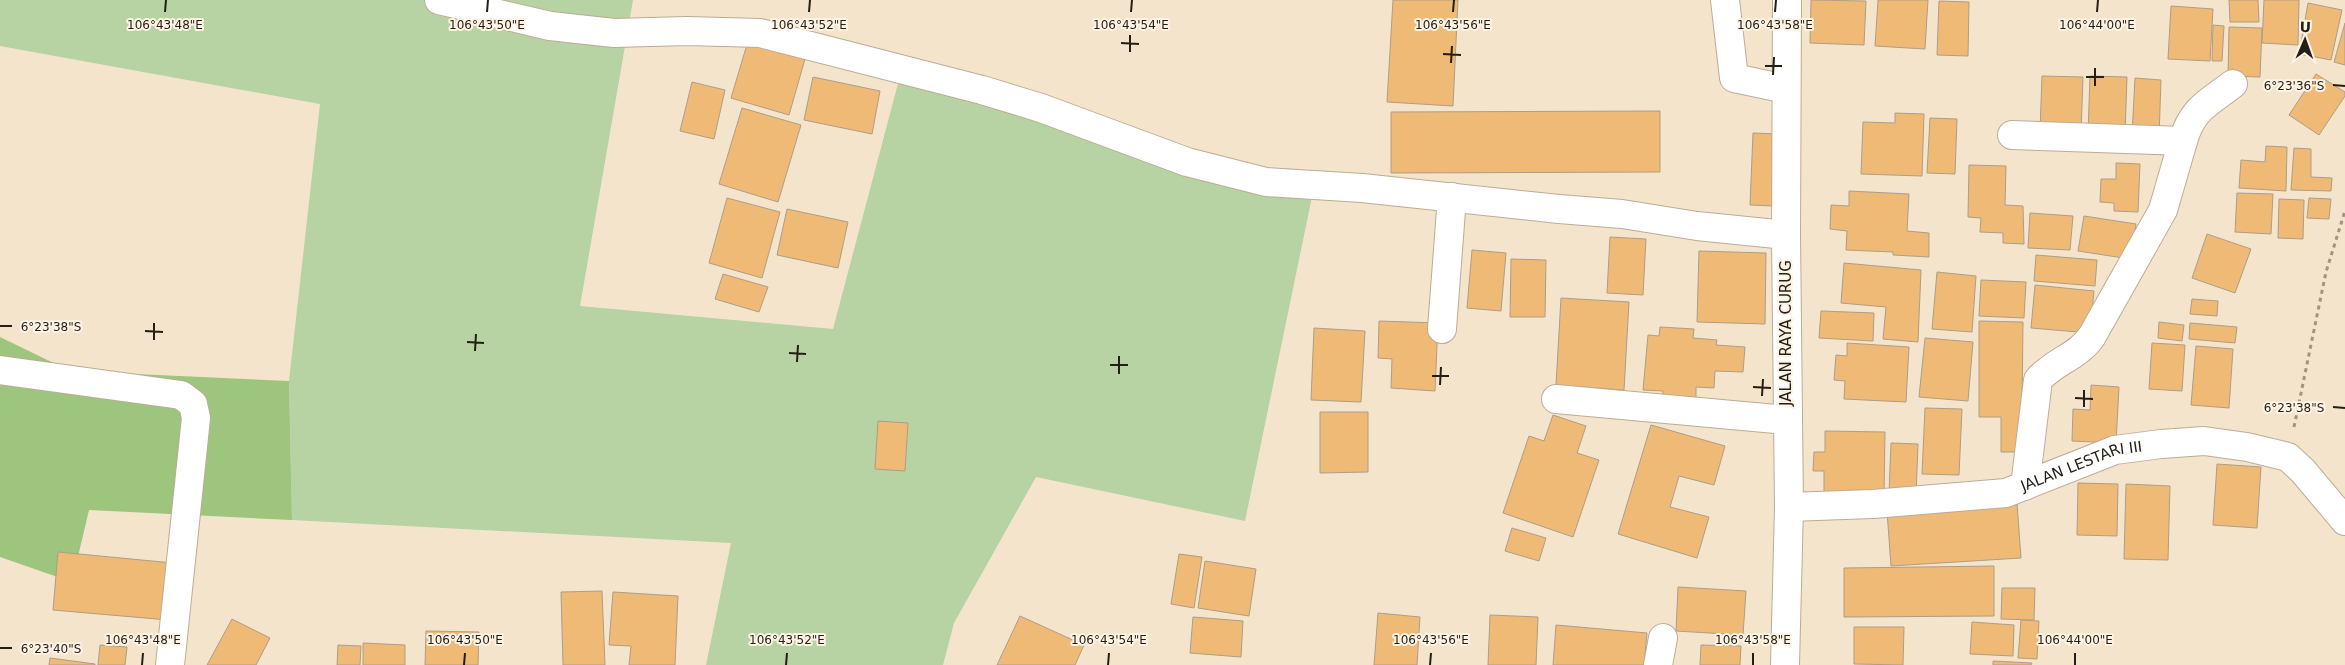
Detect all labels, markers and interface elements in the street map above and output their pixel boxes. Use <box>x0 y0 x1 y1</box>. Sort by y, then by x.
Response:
north arrow <box>2280 15 2330 65</box>
text: 106°43'48"E <box>127 18 203 32</box>
text: 106°43'50"E <box>449 18 525 32</box>
text: 106°43'52"E <box>771 18 847 32</box>
text: 106°43'54"E <box>1093 18 1169 32</box>
text: 106°43'56"E <box>1415 18 1491 32</box>
text: 106°43'58"E <box>1737 18 1813 32</box>
text: 106°44'00"E <box>2059 18 2135 32</box>
text: U <box>2299 19 2311 35</box>
text: 6°23'36"S <box>2264 79 2324 93</box>
street label: JALAN RAYA CURUG <box>1777 260 1795 407</box>
text: 6°23'38"S <box>21 320 81 334</box>
text: 6°23'38"S <box>2264 401 2324 415</box>
street label: JALAN LESTARI III <box>2017 438 2143 496</box>
text: 106°43'48"E <box>105 633 181 647</box>
text: 106°43'50"E <box>427 633 503 647</box>
text: 106°43'52"E <box>749 633 825 647</box>
text: 106°43'54"E <box>1071 633 1147 647</box>
text: 106°43'56"E <box>1393 633 1469 647</box>
text: 106°43'58"E <box>1715 633 1791 647</box>
text: 106°44'00"E <box>2037 633 2113 647</box>
text: 6°23'40"S <box>21 642 81 656</box>

